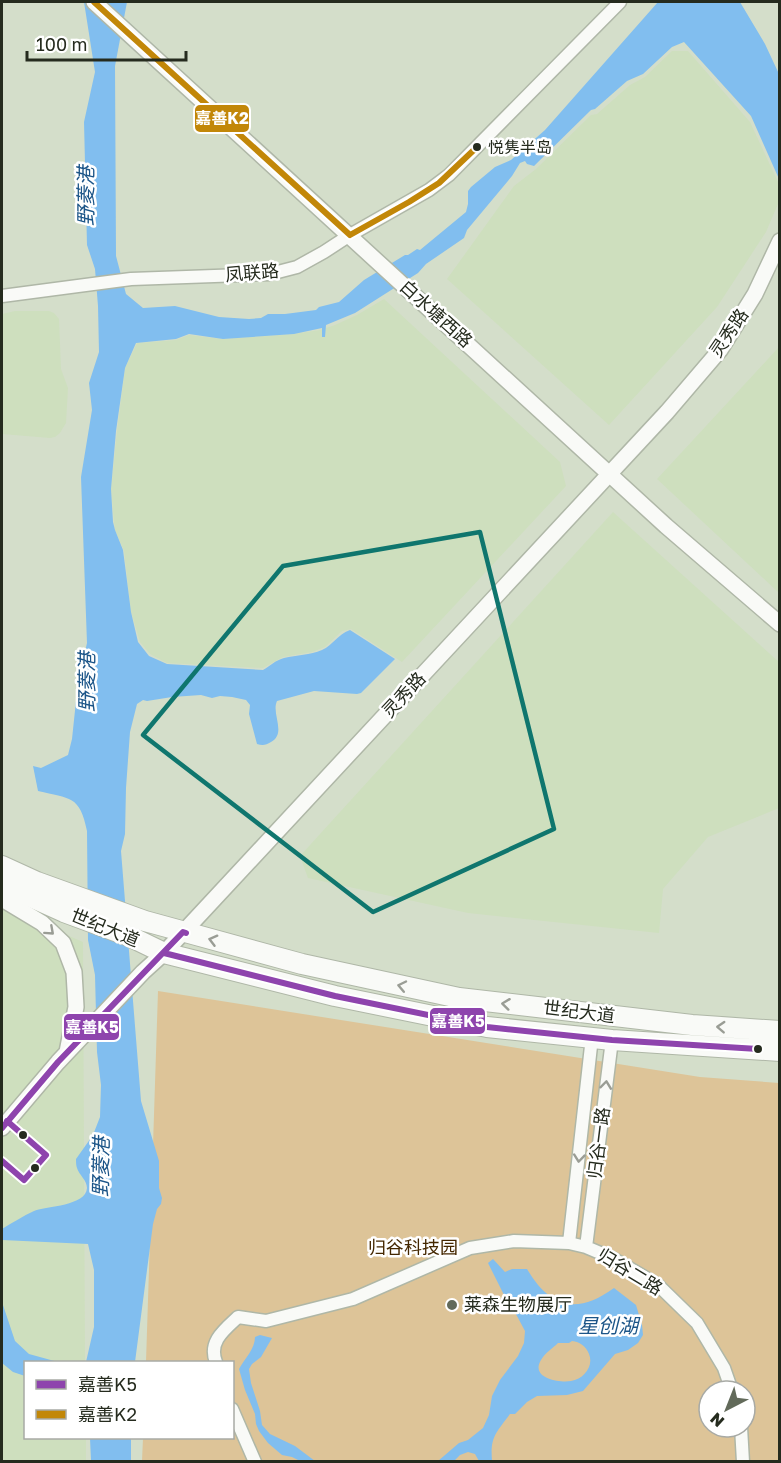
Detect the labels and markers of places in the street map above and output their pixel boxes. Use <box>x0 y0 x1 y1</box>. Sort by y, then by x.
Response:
place label: 悦隽半岛 <box>488 137 552 157</box>
marker: 悦隽半岛 <box>471 141 483 153</box>
unlabelled marker <box>752 1043 764 1055</box>
unlabelled marker <box>17 1129 29 1141</box>
unlabelled marker <box>29 1162 41 1174</box>
place label: 莱森生物展厅 <box>464 1293 572 1315</box>
marker: 莱森生物展厅 <box>445 1298 459 1312</box>

